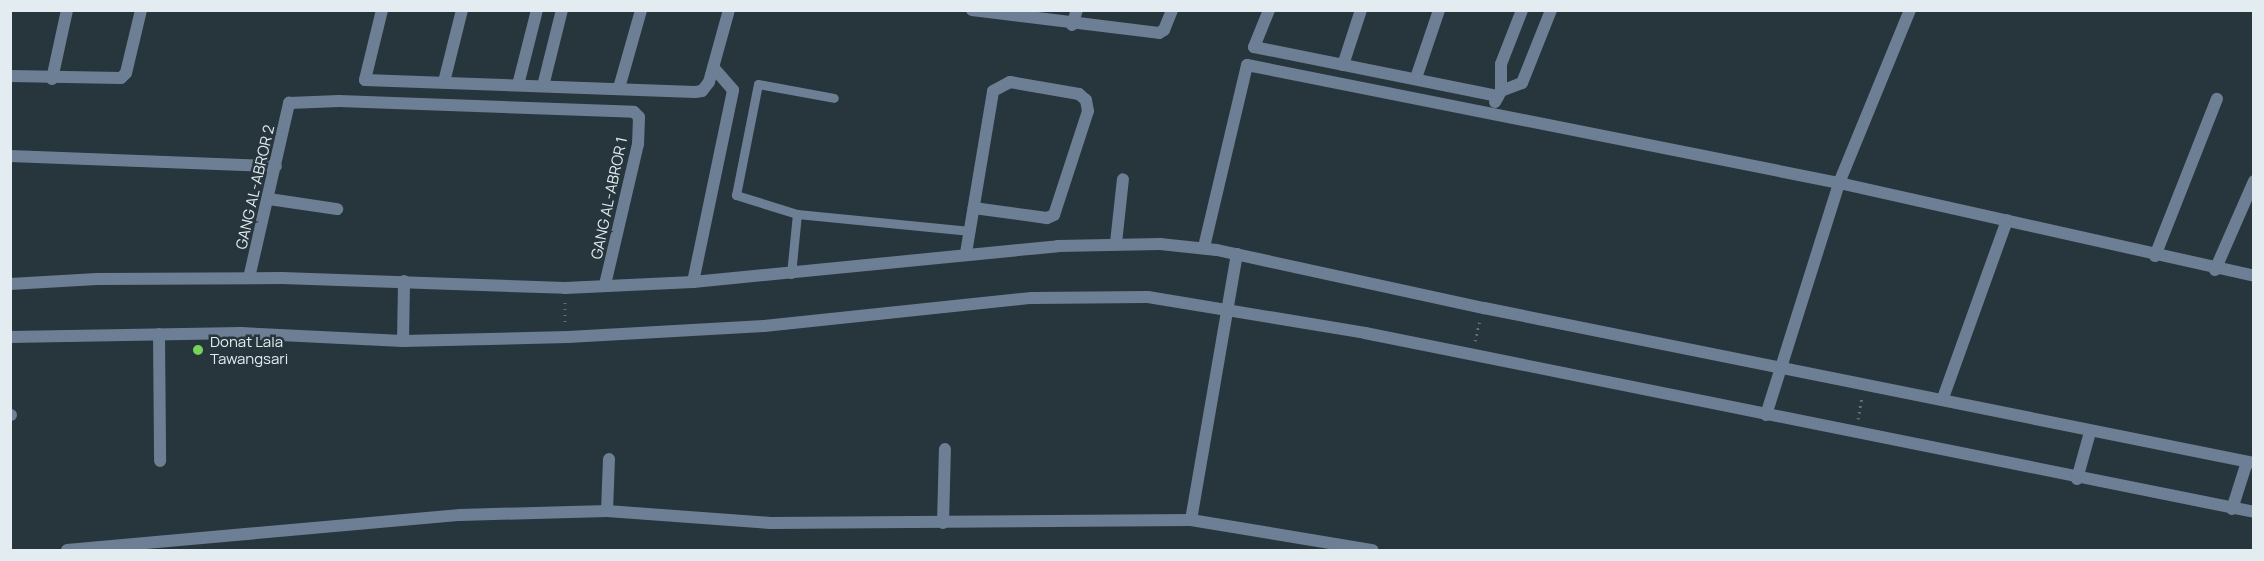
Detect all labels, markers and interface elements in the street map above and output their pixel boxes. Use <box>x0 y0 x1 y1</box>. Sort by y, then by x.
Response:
street label: GANG AL-ABROR 2 <box>232 123 278 251</box>
street label: GANG AL-ABROR 1 <box>587 135 631 261</box>
place label: Donat Lala Tawangsari <box>210 332 288 367</box>
marker: Donat Lala Tawangsari <box>191 343 205 357</box>

